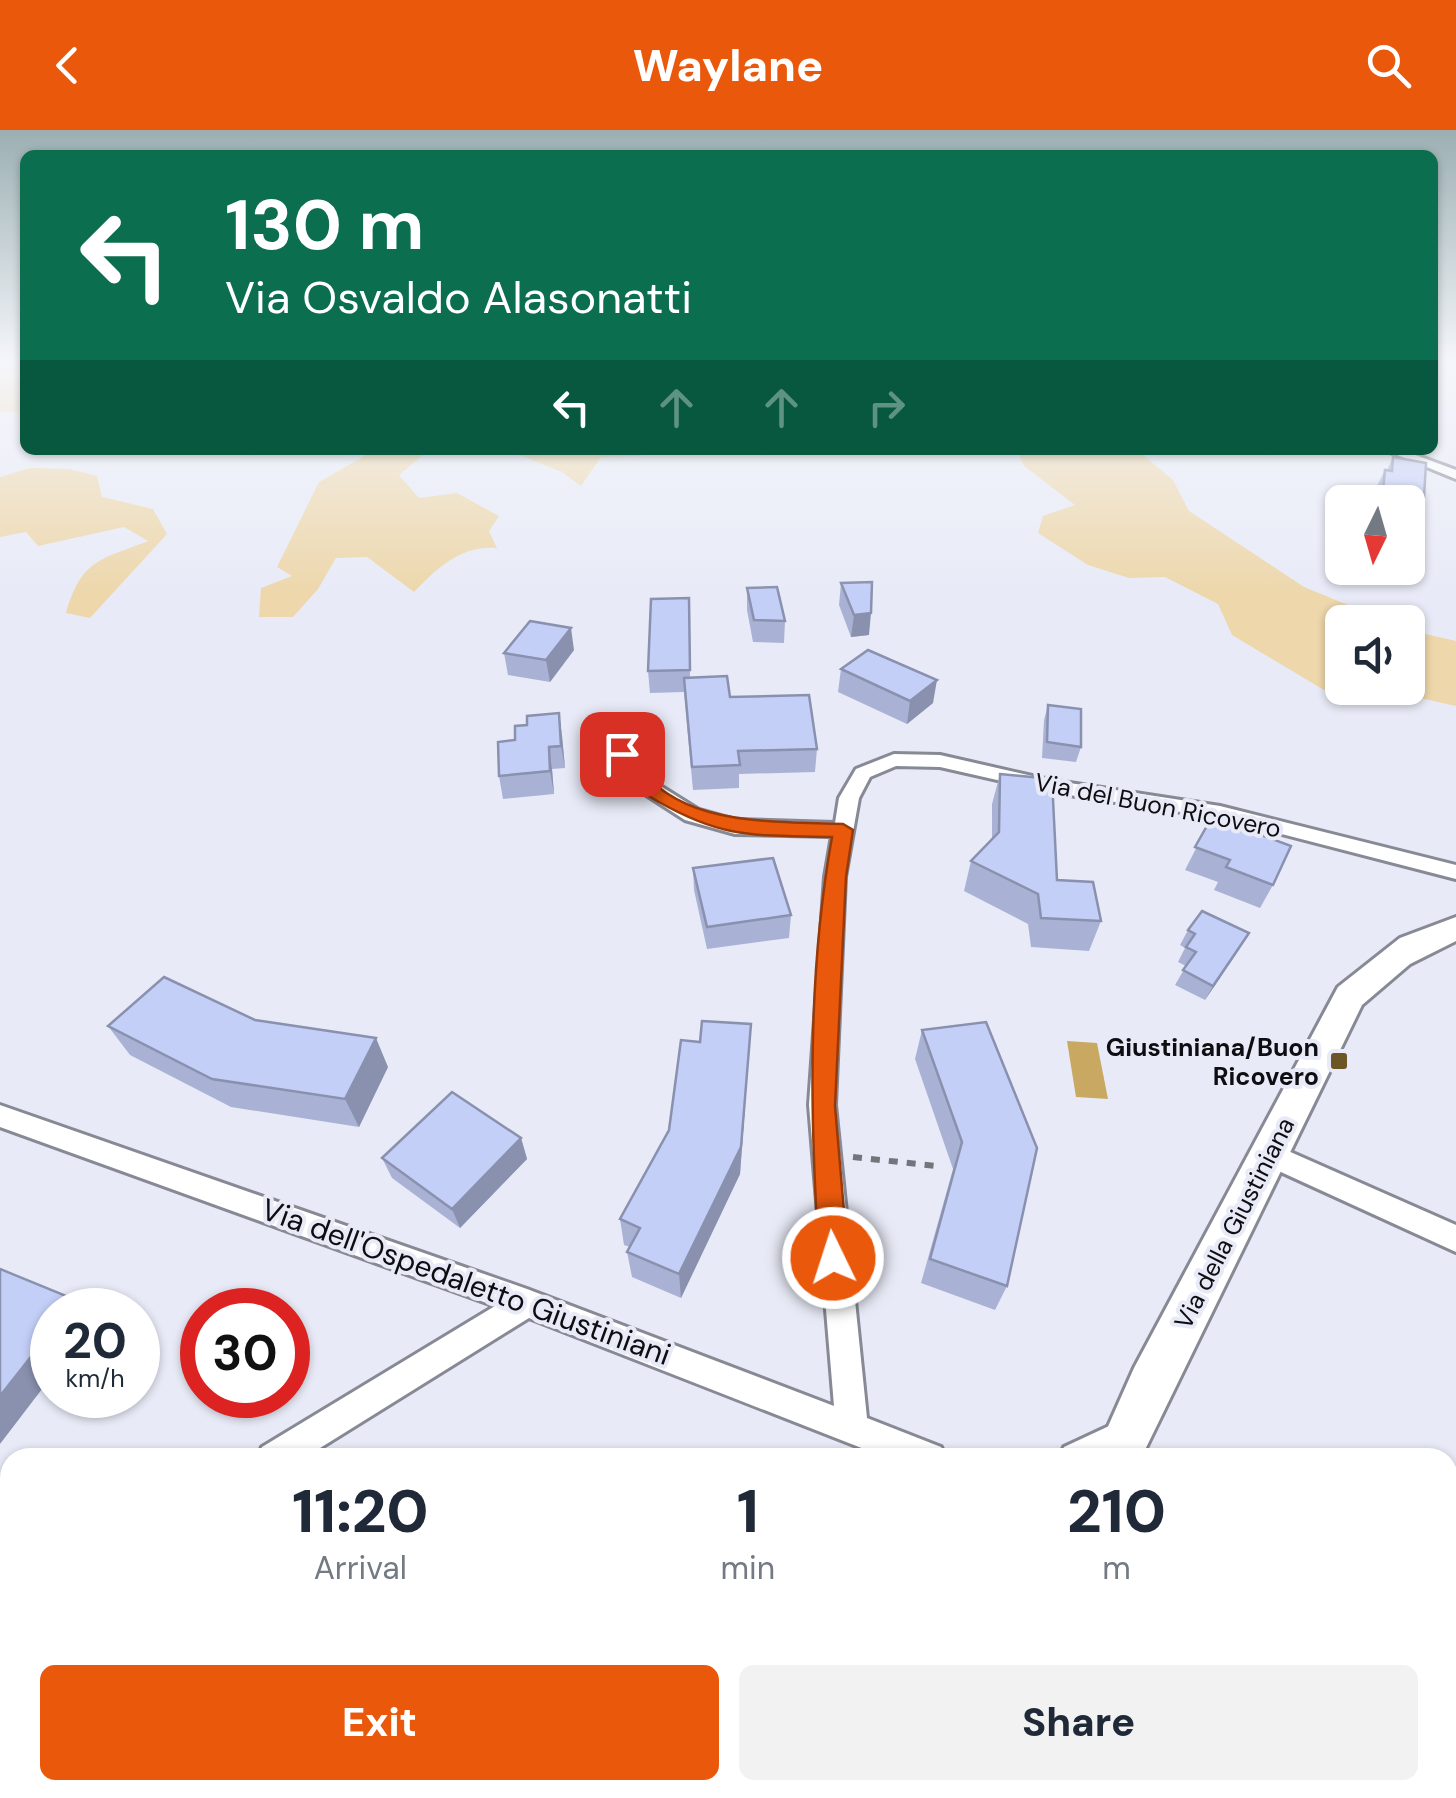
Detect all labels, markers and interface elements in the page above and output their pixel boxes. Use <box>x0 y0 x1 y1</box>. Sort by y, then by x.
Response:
text: Waylane <box>633 36 823 95</box>
icon: back <box>40 38 95 93</box>
icon: search <box>1361 38 1416 93</box>
text: 130 m <box>225 180 424 271</box>
icon: left <box>60 190 190 320</box>
text: Via Osvaldo Alasonatti <box>225 268 692 327</box>
icon: left <box>544 380 599 435</box>
icon: ahead <box>649 380 704 435</box>
icon: ahead <box>754 380 809 435</box>
icon: right <box>859 380 914 435</box>
north arrow <box>1325 485 1425 585</box>
map controls <box>1325 485 1425 705</box>
button: sound <box>1325 605 1425 705</box>
pin <box>580 712 665 797</box>
icon: arrive <box>595 727 650 782</box>
street label: Via del Buon Ricovero <box>1032 765 1284 846</box>
place label: Giustiniana/Buon Ricovero <box>1106 1031 1319 1093</box>
marker: Giustiniana/Buon Ricovero <box>1328 1050 1350 1072</box>
street label: Via della Giustiniana <box>1167 1112 1302 1335</box>
street label: Via dell'Ospedaletto Giustiniani <box>256 1189 676 1374</box>
position arrow <box>781 1206 885 1310</box>
speed limit sign: 30 <box>180 1288 310 1418</box>
text: 20 <box>63 1308 127 1374</box>
text: km/h <box>65 1362 125 1395</box>
text: 11:20 <box>292 1472 429 1551</box>
text: 1 <box>737 1472 759 1551</box>
text: 210 <box>1067 1472 1166 1551</box>
text: Arrival <box>314 1547 407 1589</box>
text: min <box>720 1547 775 1589</box>
text: m <box>1102 1547 1131 1589</box>
button: Exit <box>40 1665 719 1780</box>
button: Share <box>739 1665 1418 1780</box>

